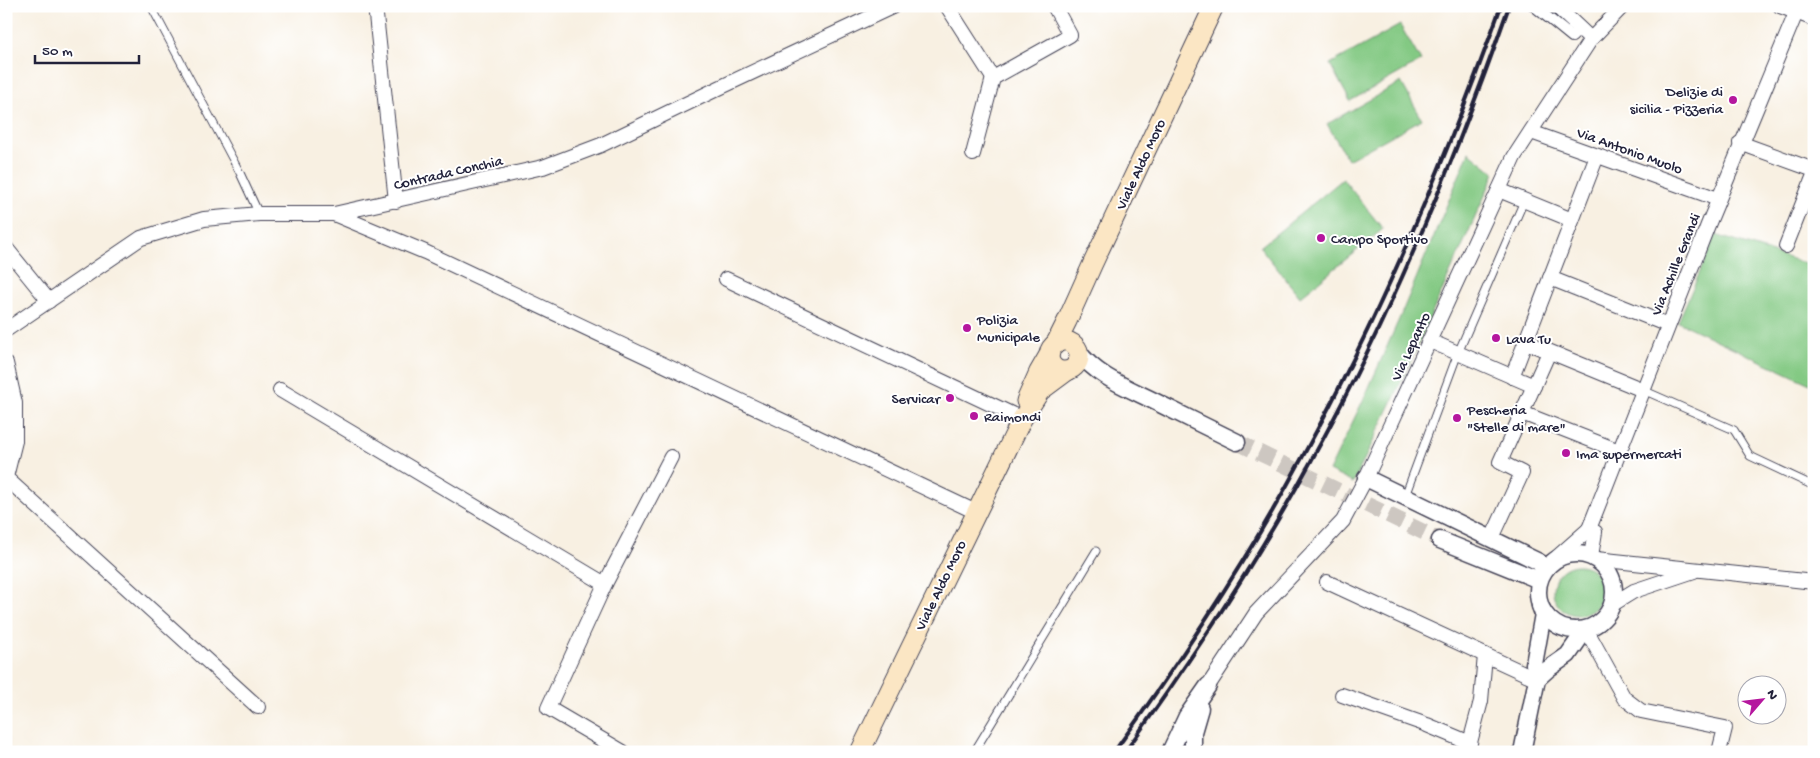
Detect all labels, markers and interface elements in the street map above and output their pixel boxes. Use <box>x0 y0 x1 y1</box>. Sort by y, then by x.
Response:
scale bar <box>35 32 139 64</box>
text: 50 m <box>42 43 73 61</box>
place label: Delizie di sicilia - Pizzeria <box>1630 84 1724 119</box>
marker: Delizie di sicilia - Pizzeria <box>1727 94 1739 106</box>
street label: Viale Aldo Moro <box>1113 116 1171 214</box>
street label: Via Antonio Muolo <box>1573 124 1685 179</box>
street label: Contrada Conchia <box>392 153 505 195</box>
street label: Via Achille Grandi <box>1648 211 1706 320</box>
place label: Campo Sportivo <box>1331 231 1428 249</box>
marker: Campo Sportivo <box>1315 232 1327 244</box>
street label: Via Lepanto <box>1388 310 1436 385</box>
place label: Polizia Municipale <box>976 312 1040 347</box>
marker: Polizia Municipale <box>961 322 973 334</box>
place label: Lava Tu <box>1506 331 1551 349</box>
marker: Lava Tu <box>1490 332 1502 344</box>
place label: Servicar <box>891 391 942 409</box>
marker: Servicar <box>944 392 956 404</box>
place label: Pescheria "Stelle di mare" <box>1466 402 1566 437</box>
place label: Raimondi <box>984 409 1041 427</box>
marker: Raimondi <box>968 410 980 422</box>
marker: Pescheria "Stelle di mare" <box>1451 412 1463 424</box>
place label: Ima supermercati <box>1576 446 1682 464</box>
marker: Ima supermercati <box>1560 447 1572 459</box>
street label: Viale Aldo Moro <box>912 538 971 635</box>
north arrow <box>1738 676 1788 726</box>
text: N <box>1762 687 1781 703</box>

